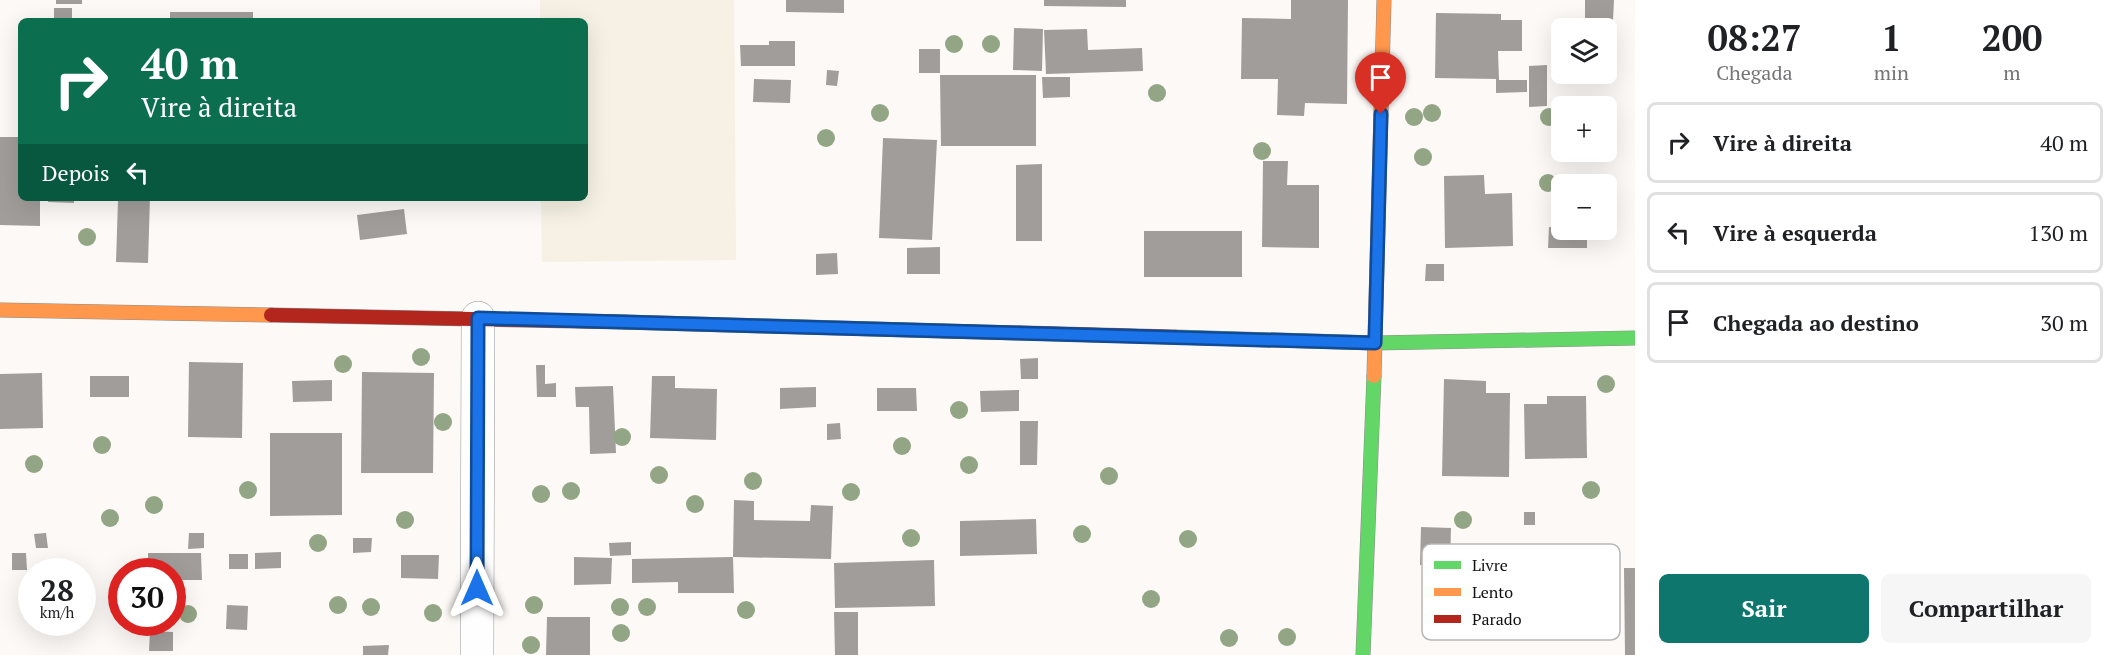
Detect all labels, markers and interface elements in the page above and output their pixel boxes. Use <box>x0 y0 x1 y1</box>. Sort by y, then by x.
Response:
text: 08:27 <box>1708 14 1801 61</box>
text: 1 <box>1881 14 1902 61</box>
text: 200 <box>1981 14 2042 61</box>
map controls <box>1551 18 1617 240</box>
button: layers <box>1551 18 1617 84</box>
text: 40 m <box>141 35 239 91</box>
icon: right <box>42 42 120 120</box>
pin <box>1355 52 1406 114</box>
text: Chegada <box>1716 59 1793 86</box>
text: min <box>1874 59 1909 86</box>
text: m <box>2003 59 2021 86</box>
icon: arrive <box>1364 61 1397 94</box>
text: Vire à direita <box>141 89 297 125</box>
button: + <box>1551 96 1617 162</box>
icon: right <box>1662 126 1695 159</box>
text: Vire à direita <box>1713 128 1852 157</box>
text: 40 m <box>2040 128 2088 157</box>
icon: left <box>121 156 154 189</box>
text: Depois <box>42 158 109 187</box>
button: − <box>1551 174 1617 240</box>
icon: left <box>1662 216 1695 249</box>
text: Vire à esquerda <box>1713 218 1877 247</box>
text: 130 m <box>2028 218 2088 247</box>
icon: arrive <box>1662 306 1695 339</box>
text: Chegada ao destino <box>1713 308 1919 337</box>
text: 30 m <box>2040 308 2088 337</box>
legend <box>1422 544 1620 640</box>
text: Livre <box>1472 554 1508 576</box>
position arrow <box>445 556 509 620</box>
speed limit sign: 30 <box>108 558 186 636</box>
text: 28 <box>40 570 74 610</box>
button: Sair <box>1659 574 1869 643</box>
button: Compartilhar <box>1881 574 2091 643</box>
text: Lento <box>1472 581 1513 603</box>
text: km/h <box>40 602 74 622</box>
text: Parado <box>1472 608 1522 630</box>

